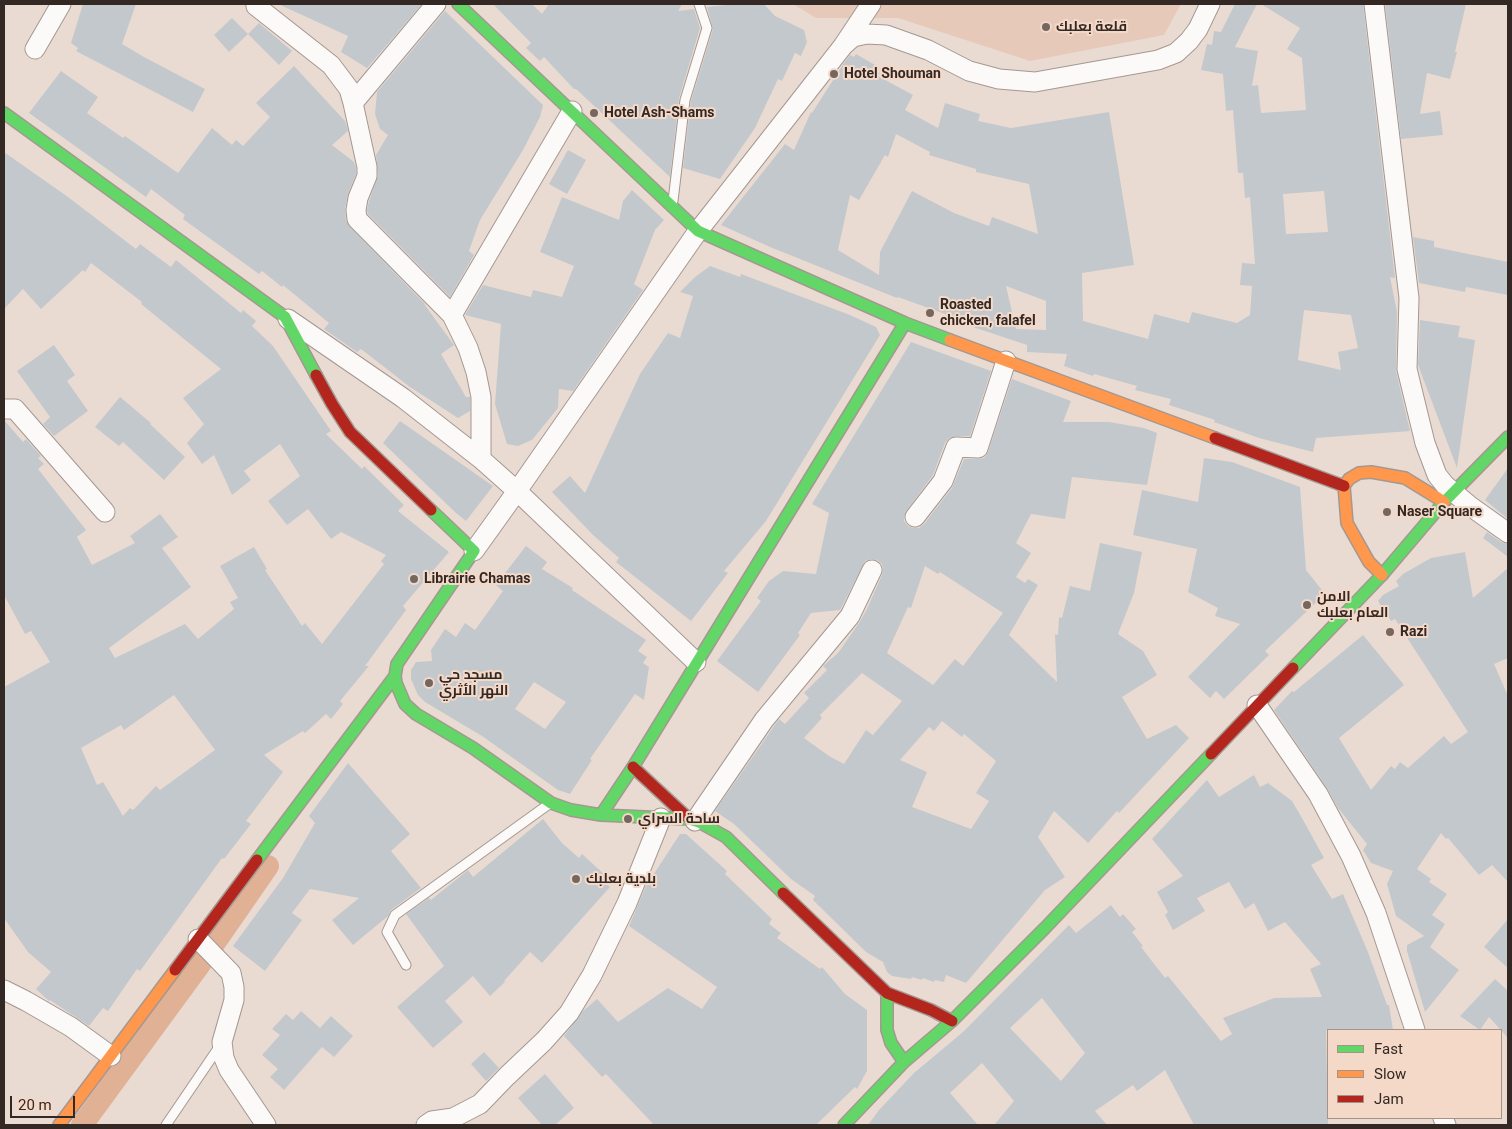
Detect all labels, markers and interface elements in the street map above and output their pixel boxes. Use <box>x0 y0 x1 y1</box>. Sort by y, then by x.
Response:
place label: قلعة بعلبك <box>1056 19 1127 35</box>
marker: قلعة بعلبك <box>1040 21 1052 33</box>
place label: Hotel Shouman <box>844 66 941 82</box>
marker: Hotel Shouman <box>828 68 840 80</box>
place label: Hotel Ash-Shams <box>604 105 714 121</box>
marker: Hotel Ash-Shams <box>588 107 600 119</box>
place label: Roasted chicken, falafel <box>940 297 1036 330</box>
marker: Roasted chicken, falafel <box>924 307 936 319</box>
place label: Naser Square <box>1397 504 1482 520</box>
marker: Naser Square <box>1381 506 1393 518</box>
place label: Librairie Chamas <box>424 571 530 587</box>
marker: Librairie Chamas <box>408 573 420 585</box>
place label: الامن العام بعلبك <box>1317 589 1388 622</box>
marker: الامن العام بعلبك <box>1301 599 1313 611</box>
place label: Razi <box>1400 624 1427 640</box>
marker: Razi <box>1384 626 1396 638</box>
place label: مسجد حي النهر الأثري <box>439 667 508 700</box>
marker: مسجد حي النهر الأثري <box>423 677 435 689</box>
place label: ساحة السراي <box>638 811 720 827</box>
marker: ساحة السراي <box>622 813 634 825</box>
place label: بلدية بعلبك <box>586 871 656 887</box>
marker: بلدية بعلبك <box>570 873 582 885</box>
legend <box>1327 1029 1502 1119</box>
text: Fast <box>1374 1040 1403 1058</box>
text: Slow <box>1374 1065 1406 1083</box>
scale bar <box>12 1086 78 1118</box>
text: Jam <box>1374 1090 1404 1108</box>
text: 20 m <box>18 1096 52 1114</box>

